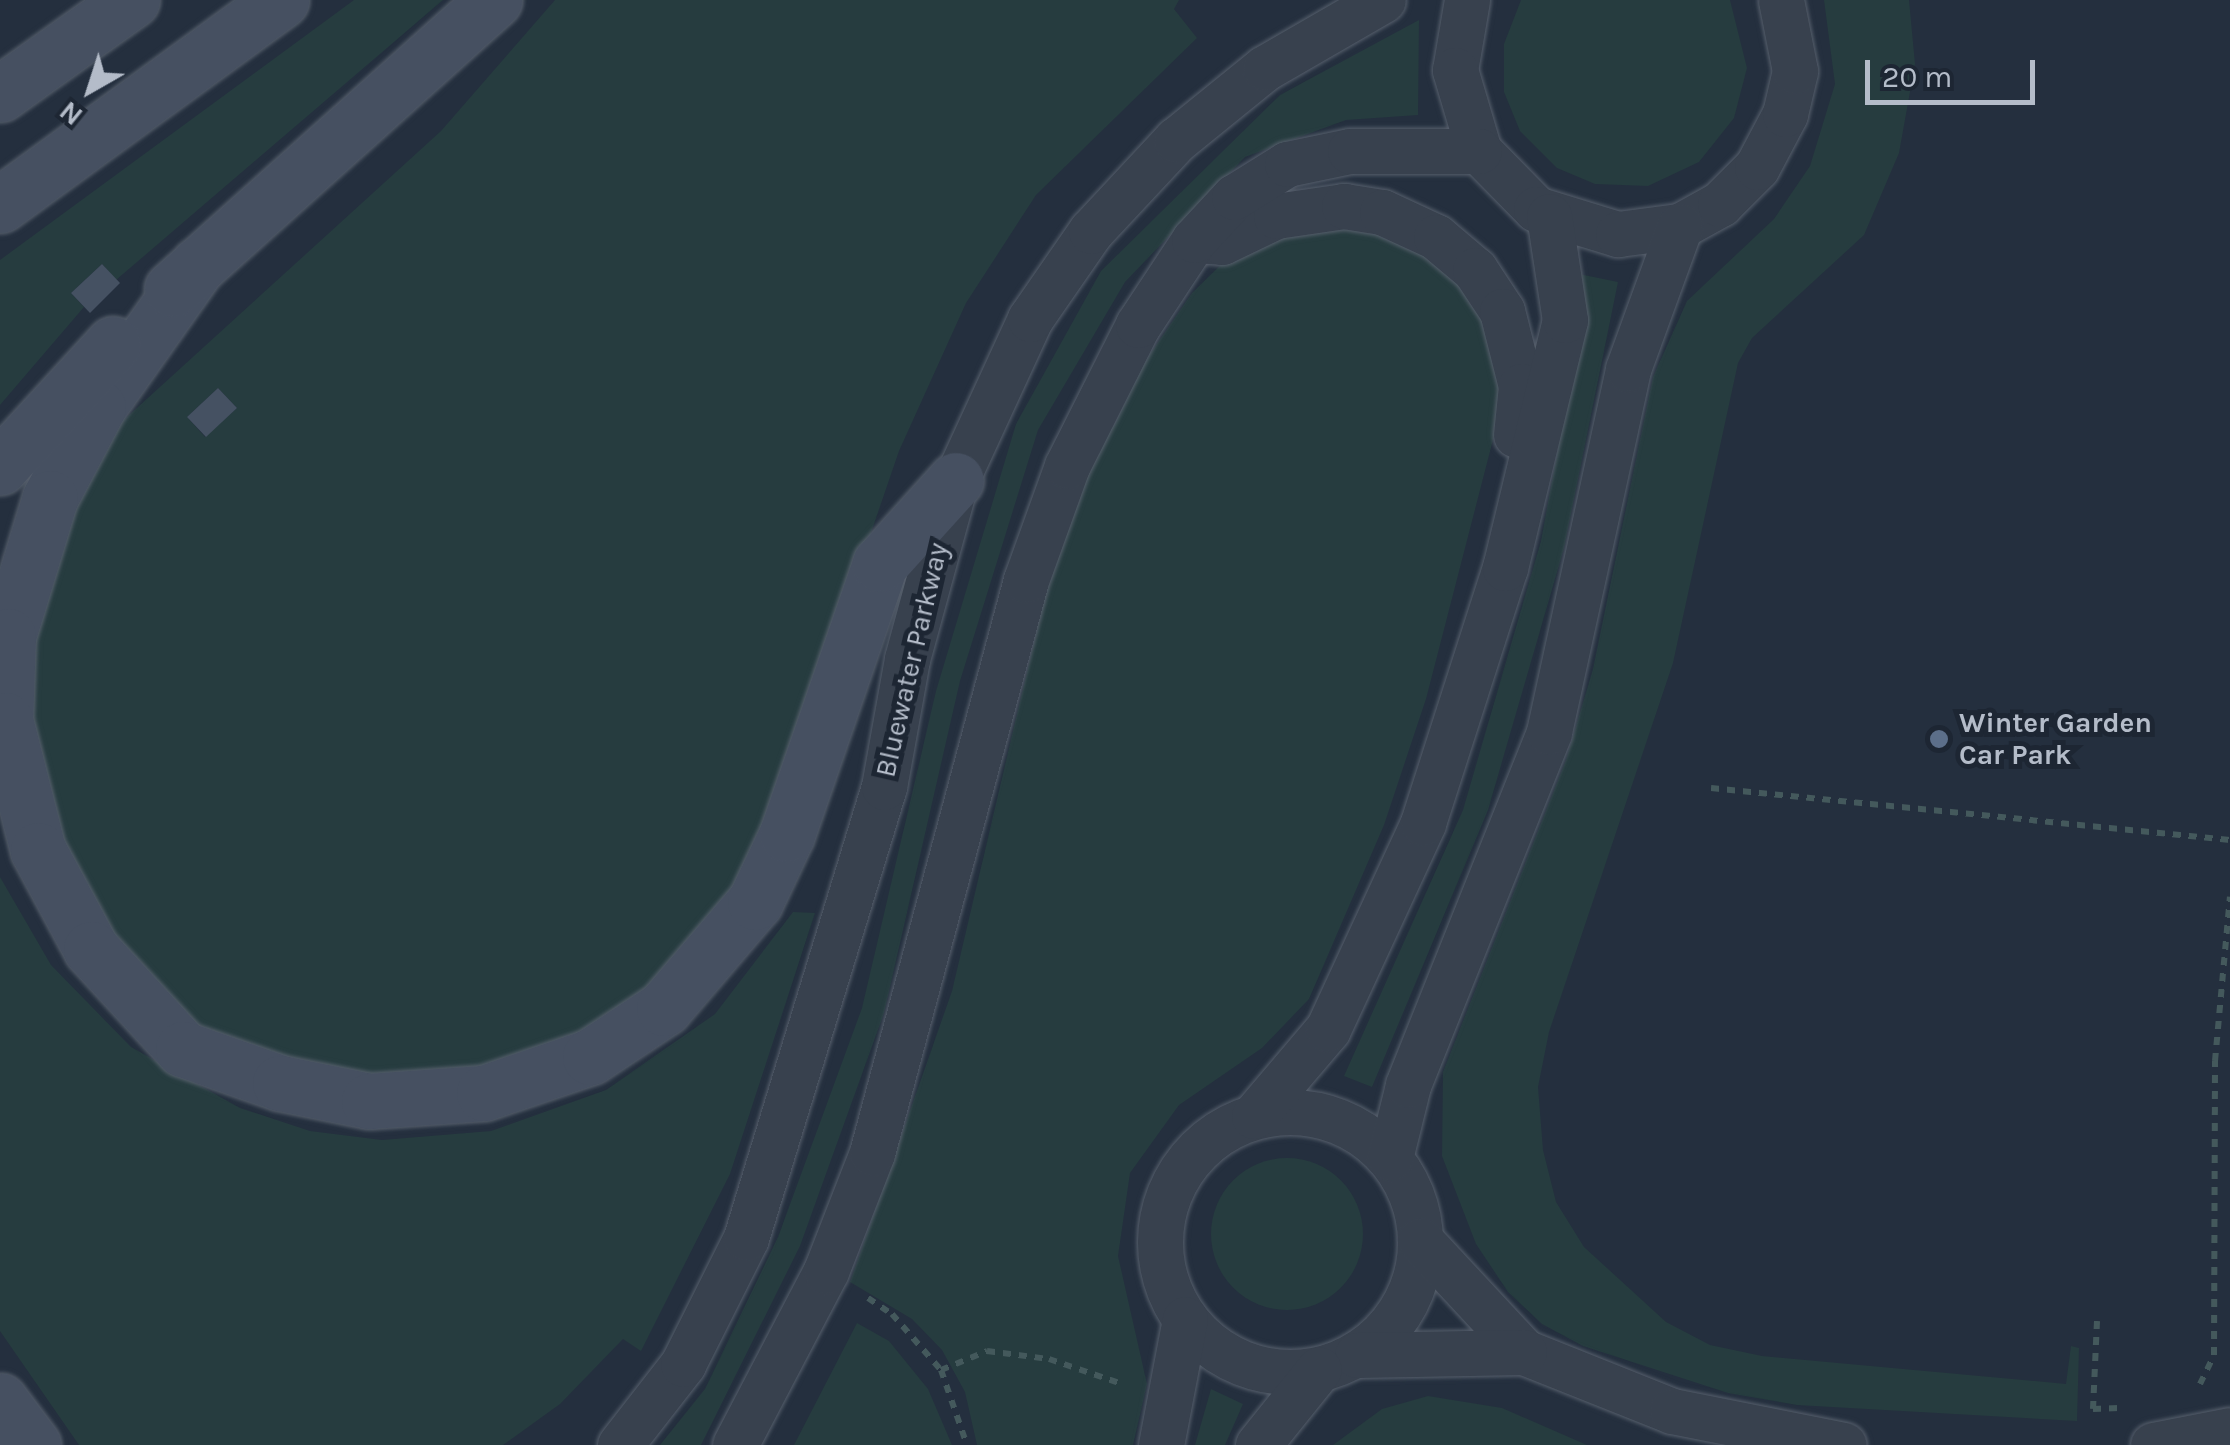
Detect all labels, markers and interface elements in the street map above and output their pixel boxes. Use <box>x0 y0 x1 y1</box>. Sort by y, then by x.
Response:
north arrow <box>40 40 140 140</box>
scale bar <box>1870 40 2040 102</box>
text: 20 m <box>1882 59 1952 95</box>
text: N <box>53 95 89 133</box>
street label: Bluewater Parkway <box>869 540 955 780</box>
place label: Winter Garden Car Park <box>1959 706 2152 772</box>
marker: Winter Garden Car Park <box>1928 728 1950 750</box>

